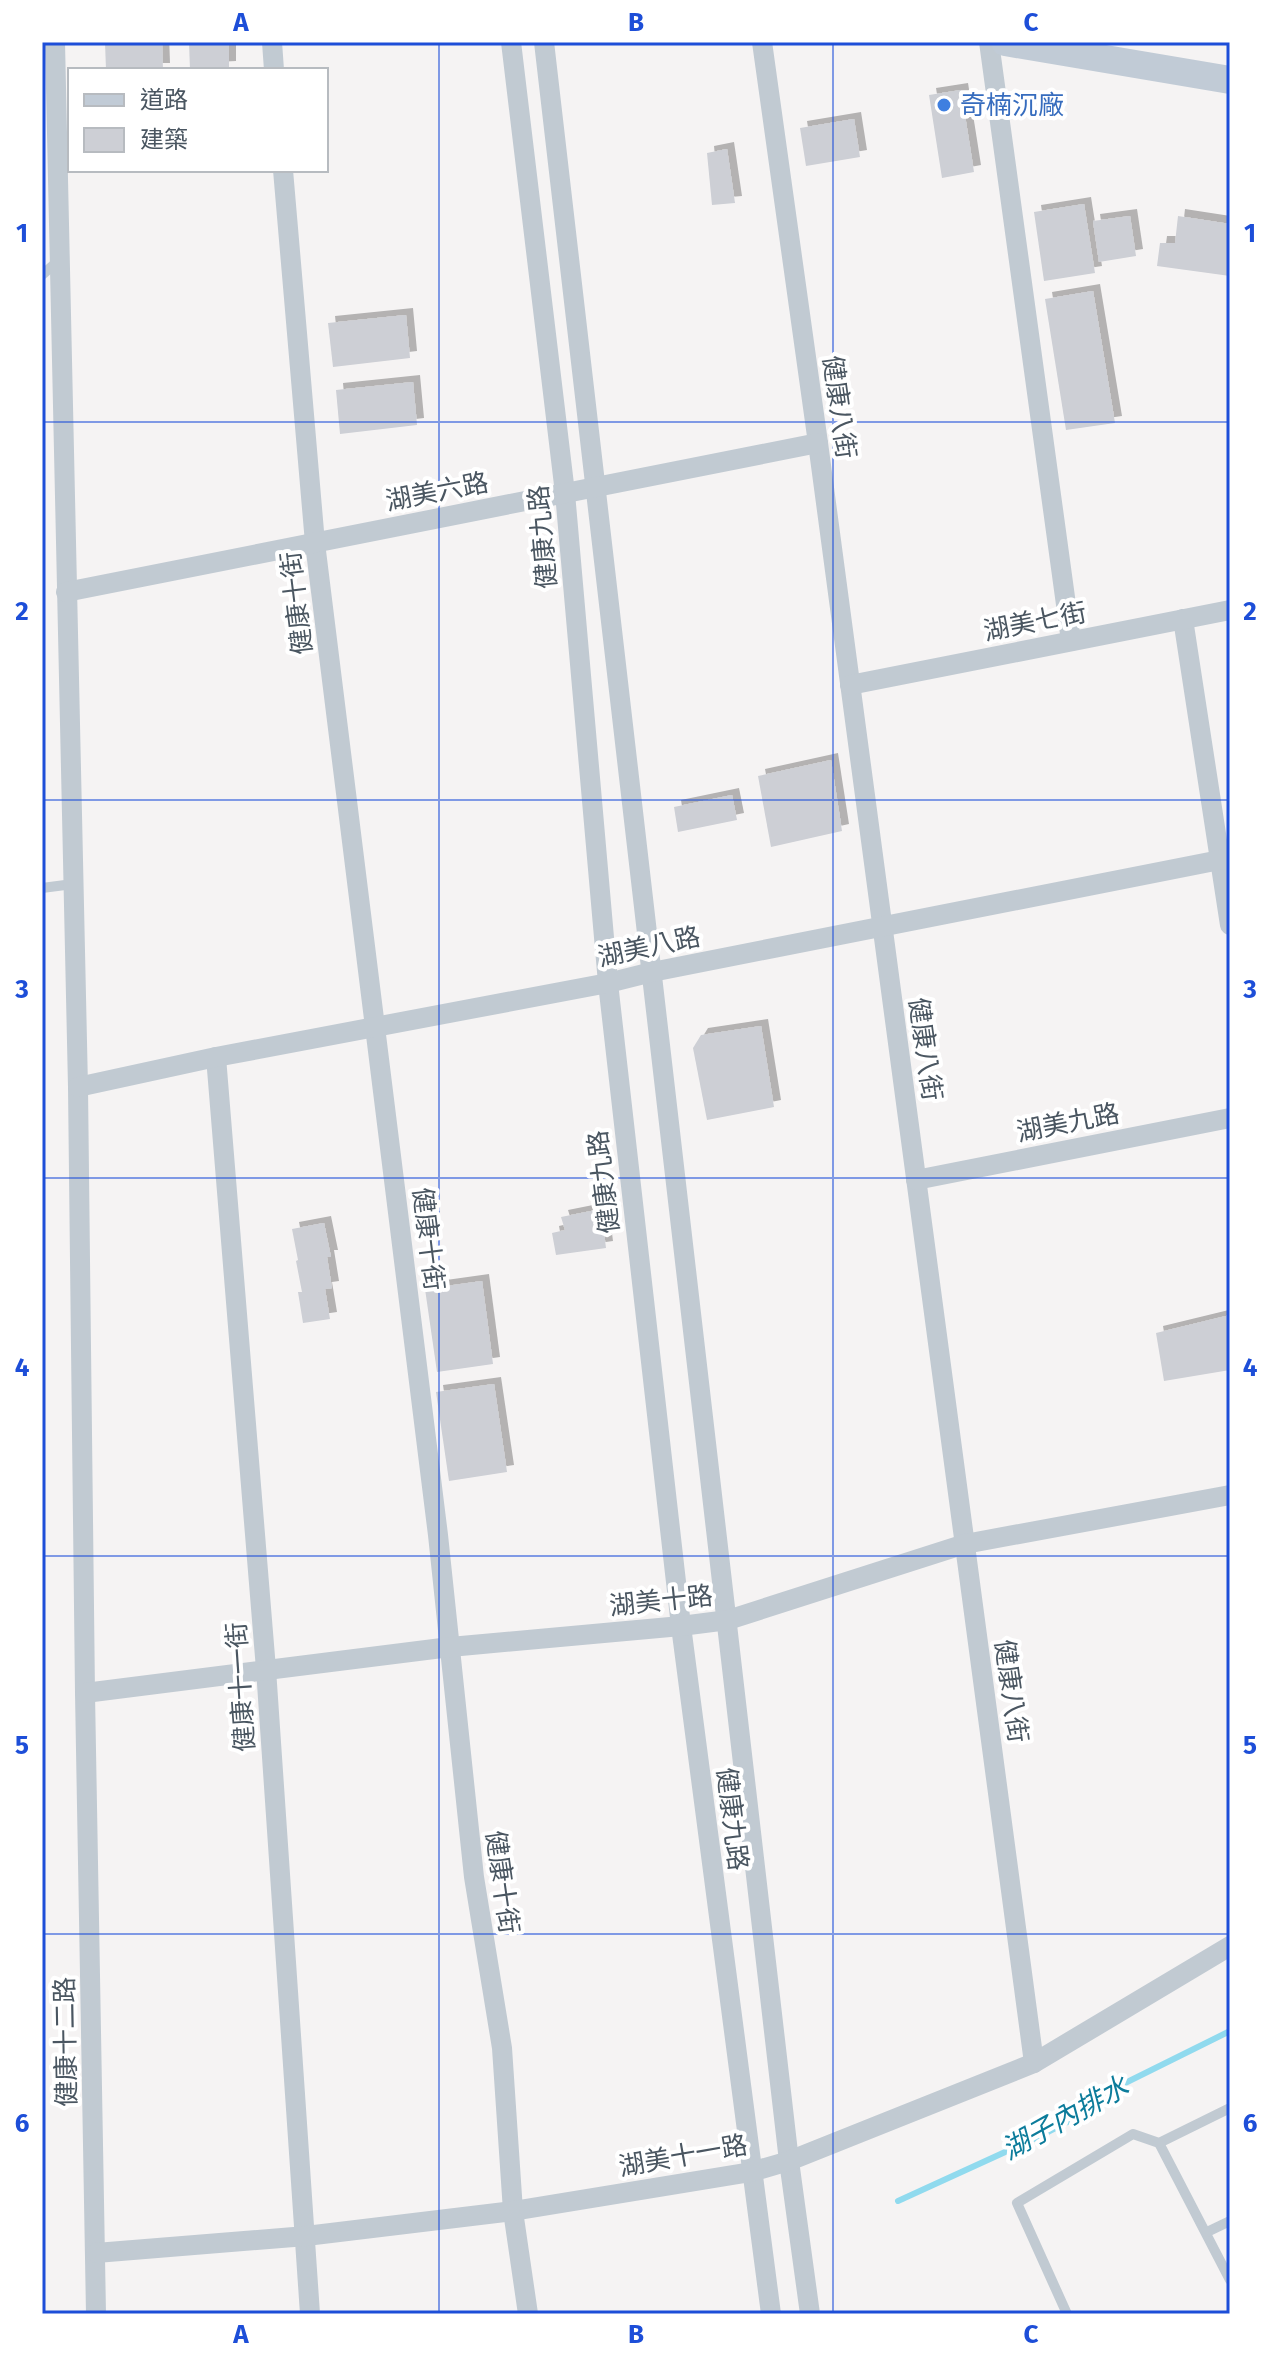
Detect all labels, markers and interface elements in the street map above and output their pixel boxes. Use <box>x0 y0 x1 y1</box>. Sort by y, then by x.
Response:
text: A <box>232 7 249 38</box>
text: B <box>628 7 644 38</box>
text: C <box>1024 7 1039 38</box>
legend <box>68 68 328 172</box>
text: 道路 <box>140 86 188 114</box>
place label: 奇楠沉廠 <box>960 90 1064 121</box>
marker: 奇楠沉廠 <box>935 96 953 114</box>
text: 建築 <box>140 126 188 154</box>
text: 1 <box>16 218 28 249</box>
text: 1 <box>1244 218 1256 249</box>
street label: 健康八街 <box>816 353 862 461</box>
street label: 湖美六路 <box>383 467 491 517</box>
street label: 健康九路 <box>523 484 563 590</box>
street label: 健康十街 <box>275 549 319 657</box>
text: 2 <box>15 596 29 627</box>
text: 2 <box>1243 596 1257 627</box>
street label: 湖美七街 <box>981 597 1089 647</box>
street label: 湖美八路 <box>595 921 703 973</box>
text: 3 <box>14 974 29 1005</box>
text: 3 <box>1242 974 1257 1005</box>
street label: 健康八街 <box>902 995 948 1103</box>
street label: 湖美九路 <box>1014 1098 1122 1148</box>
street label: 健康九路 <box>582 1128 626 1236</box>
street label: 健康十街 <box>406 1185 450 1293</box>
text: 4 <box>15 1352 30 1383</box>
text: 4 <box>1243 1352 1258 1383</box>
street label: 湖美十路 <box>608 1580 714 1622</box>
street label: 健康十一街 <box>221 1621 261 1753</box>
street label: 健康八街 <box>988 1637 1034 1745</box>
text: 5 <box>15 1730 29 1761</box>
text: 5 <box>1243 1730 1257 1761</box>
street label: 健康九路 <box>710 1765 754 1873</box>
street label: 健康十街 <box>479 1828 525 1936</box>
street label: 健康十二路 <box>49 1977 83 2107</box>
water label: 湖子內排水 <box>996 2069 1136 2166</box>
text: 6 <box>15 2108 30 2139</box>
text: 6 <box>1243 2108 1258 2139</box>
street label: 湖美十一路 <box>616 2129 750 2183</box>
text: A <box>232 2319 249 2350</box>
text: B <box>628 2319 644 2350</box>
text: C <box>1024 2319 1039 2350</box>

